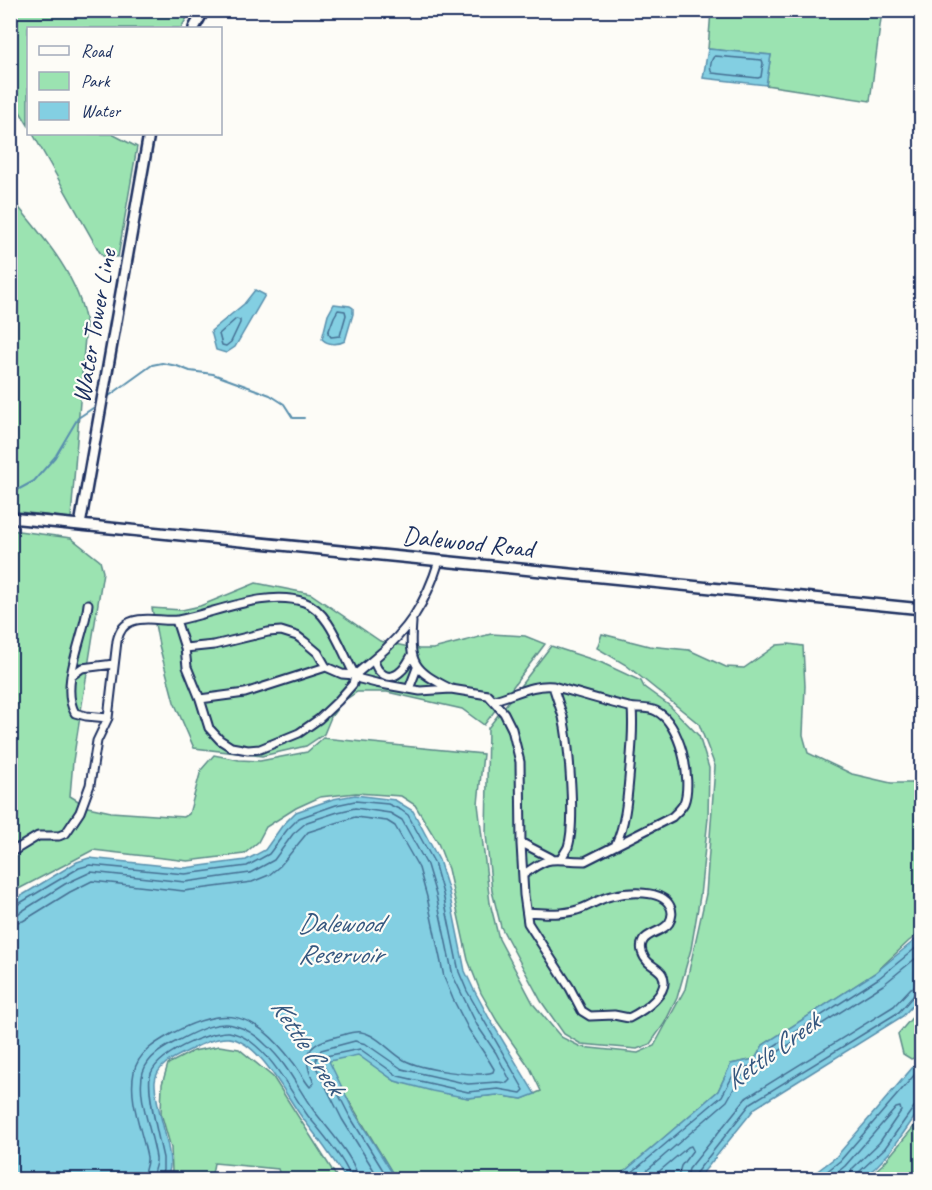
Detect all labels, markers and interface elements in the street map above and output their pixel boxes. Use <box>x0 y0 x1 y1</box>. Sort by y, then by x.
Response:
legend <box>27 27 222 135</box>
text: Road <box>81 40 114 62</box>
text: Park <box>81 70 111 92</box>
text: Water <box>81 100 122 122</box>
street label: Water Tower Line <box>64 245 124 405</box>
street label: Dalewood Road <box>401 519 539 566</box>
water label: Dalewood Reservoir <box>298 906 391 971</box>
water label: Kettle Creek <box>263 991 355 1104</box>
water label: Kettle Creek <box>718 1003 829 1097</box>

